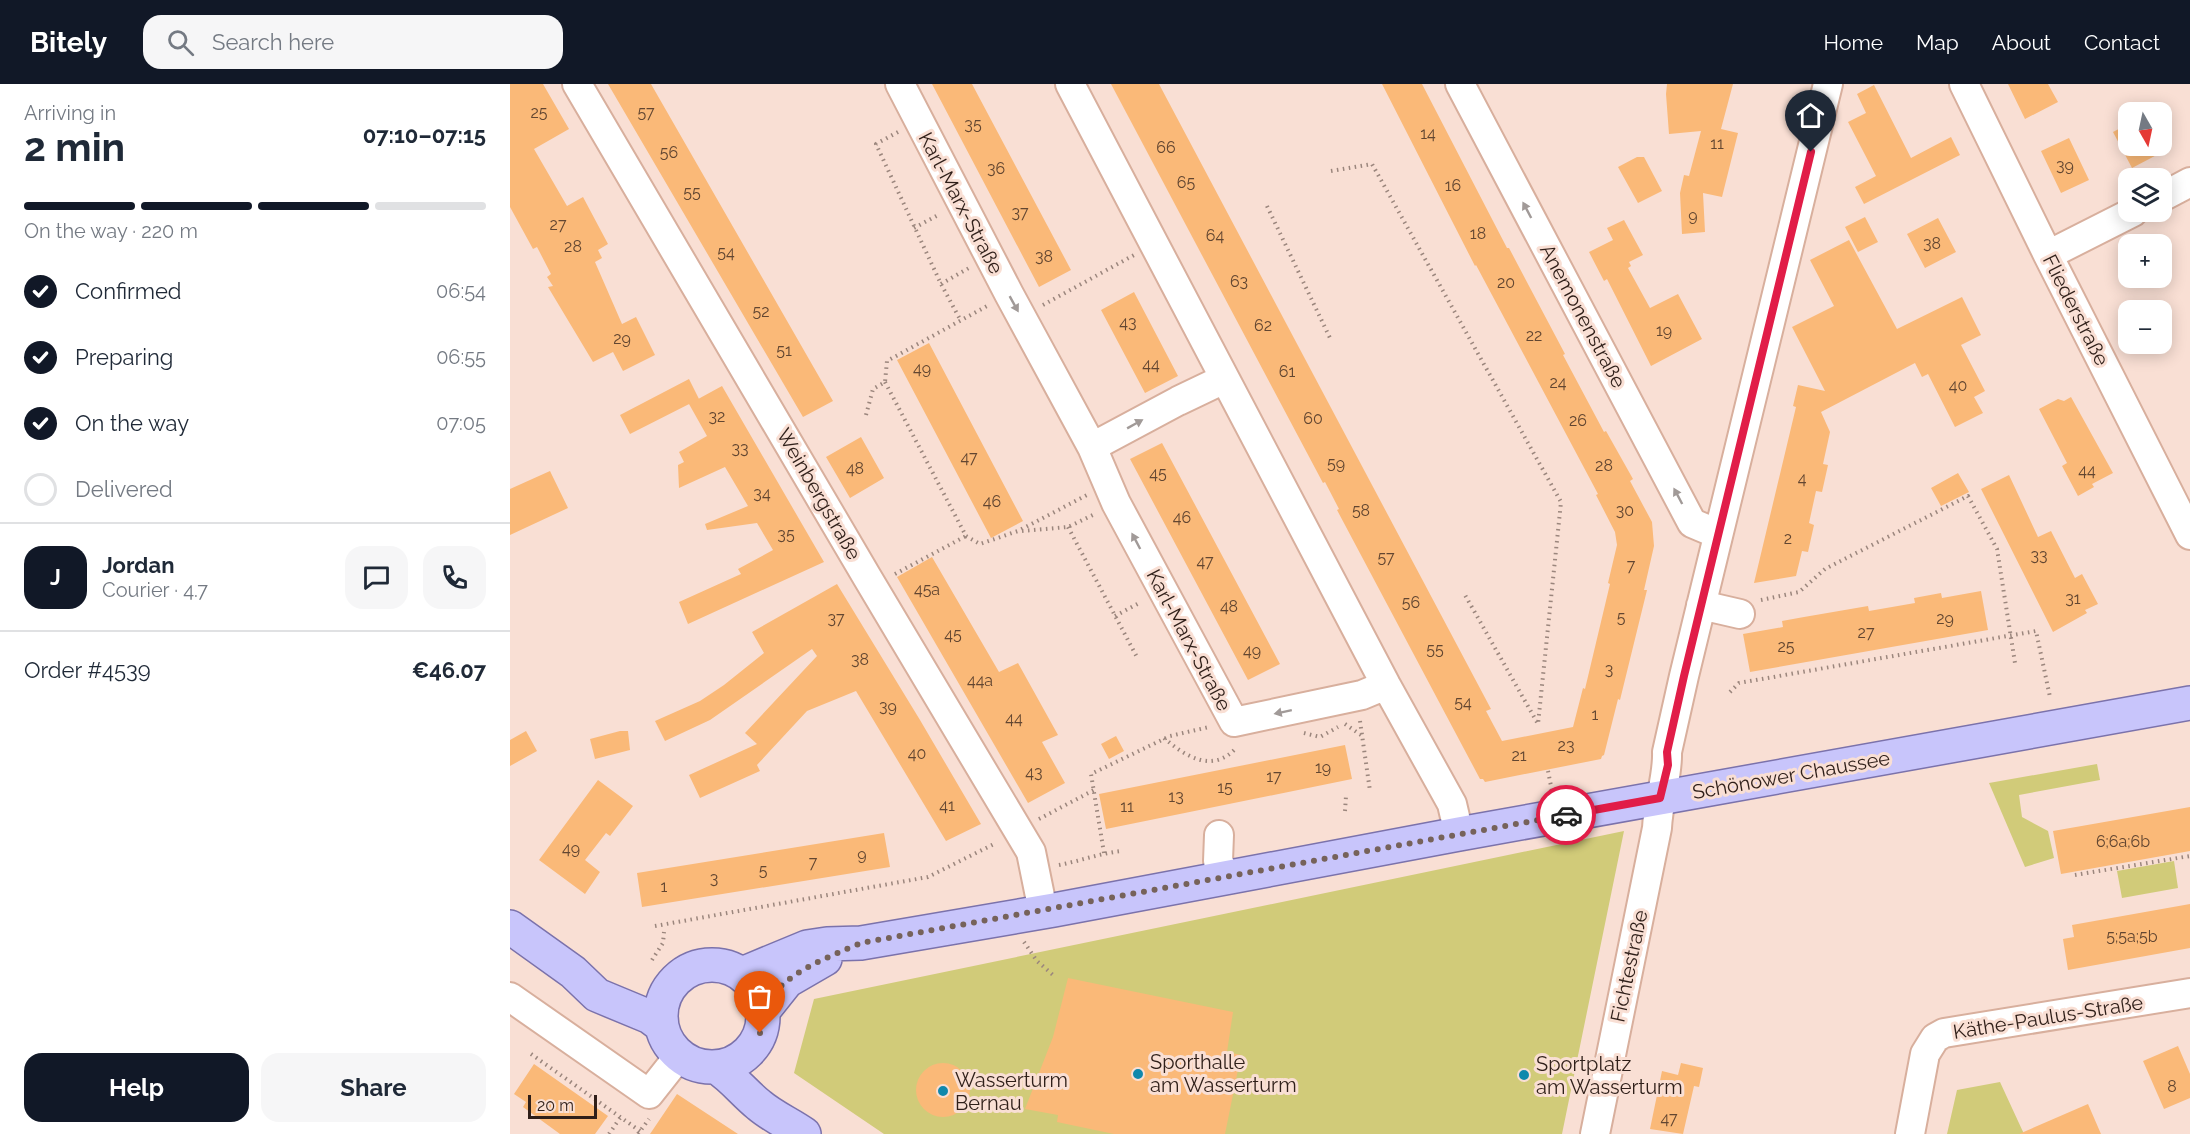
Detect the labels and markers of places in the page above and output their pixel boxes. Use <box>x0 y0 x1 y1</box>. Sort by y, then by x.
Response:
pin <box>1785 90 1836 152</box>
pin <box>734 971 785 1033</box>
place label: Sporthalle am Wasserturm <box>1150 1050 1297 1097</box>
place label: Sportplatz am Wasserturm <box>1536 1052 1683 1099</box>
marker: Sporthalle am Wasserturm <box>1131 1067 1145 1081</box>
place label: Wasserturm Bernau <box>955 1068 1068 1115</box>
marker: Sportplatz am Wasserturm <box>1517 1068 1531 1082</box>
marker: Wasserturm Bernau <box>936 1084 950 1098</box>

